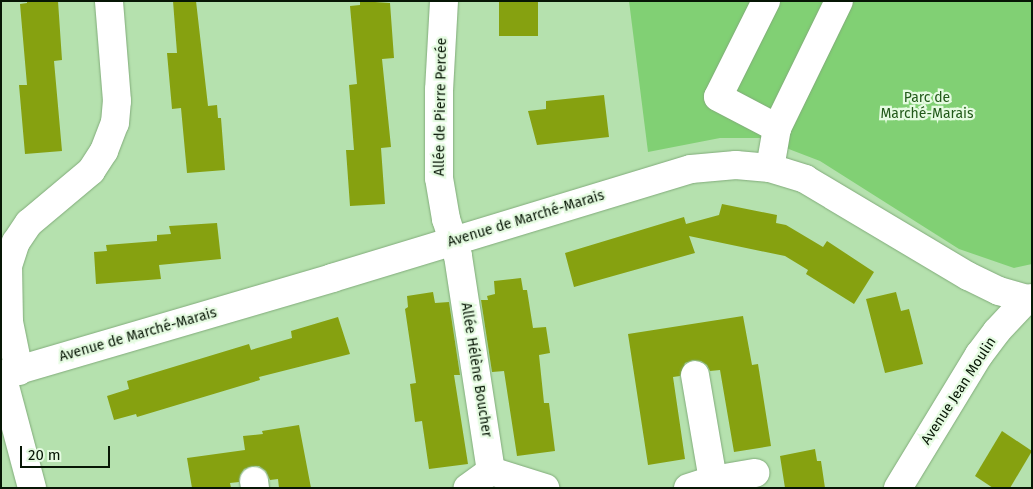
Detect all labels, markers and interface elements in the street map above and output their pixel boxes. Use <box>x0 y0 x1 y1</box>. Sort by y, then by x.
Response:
street label: Allée de Pierre Percée <box>431 38 451 176</box>
park label: Parc de Marché-Marais <box>880 90 974 122</box>
street label: Avenue de Marché-Marais <box>446 187 606 251</box>
street label: Allée Hélène Boucher <box>457 301 495 439</box>
street label: Avenue de Marché-Marais <box>57 304 219 366</box>
street label: Avenue Jean Moulin <box>918 334 1000 448</box>
scale bar <box>22 436 112 468</box>
text: 20 m <box>28 446 61 464</box>

